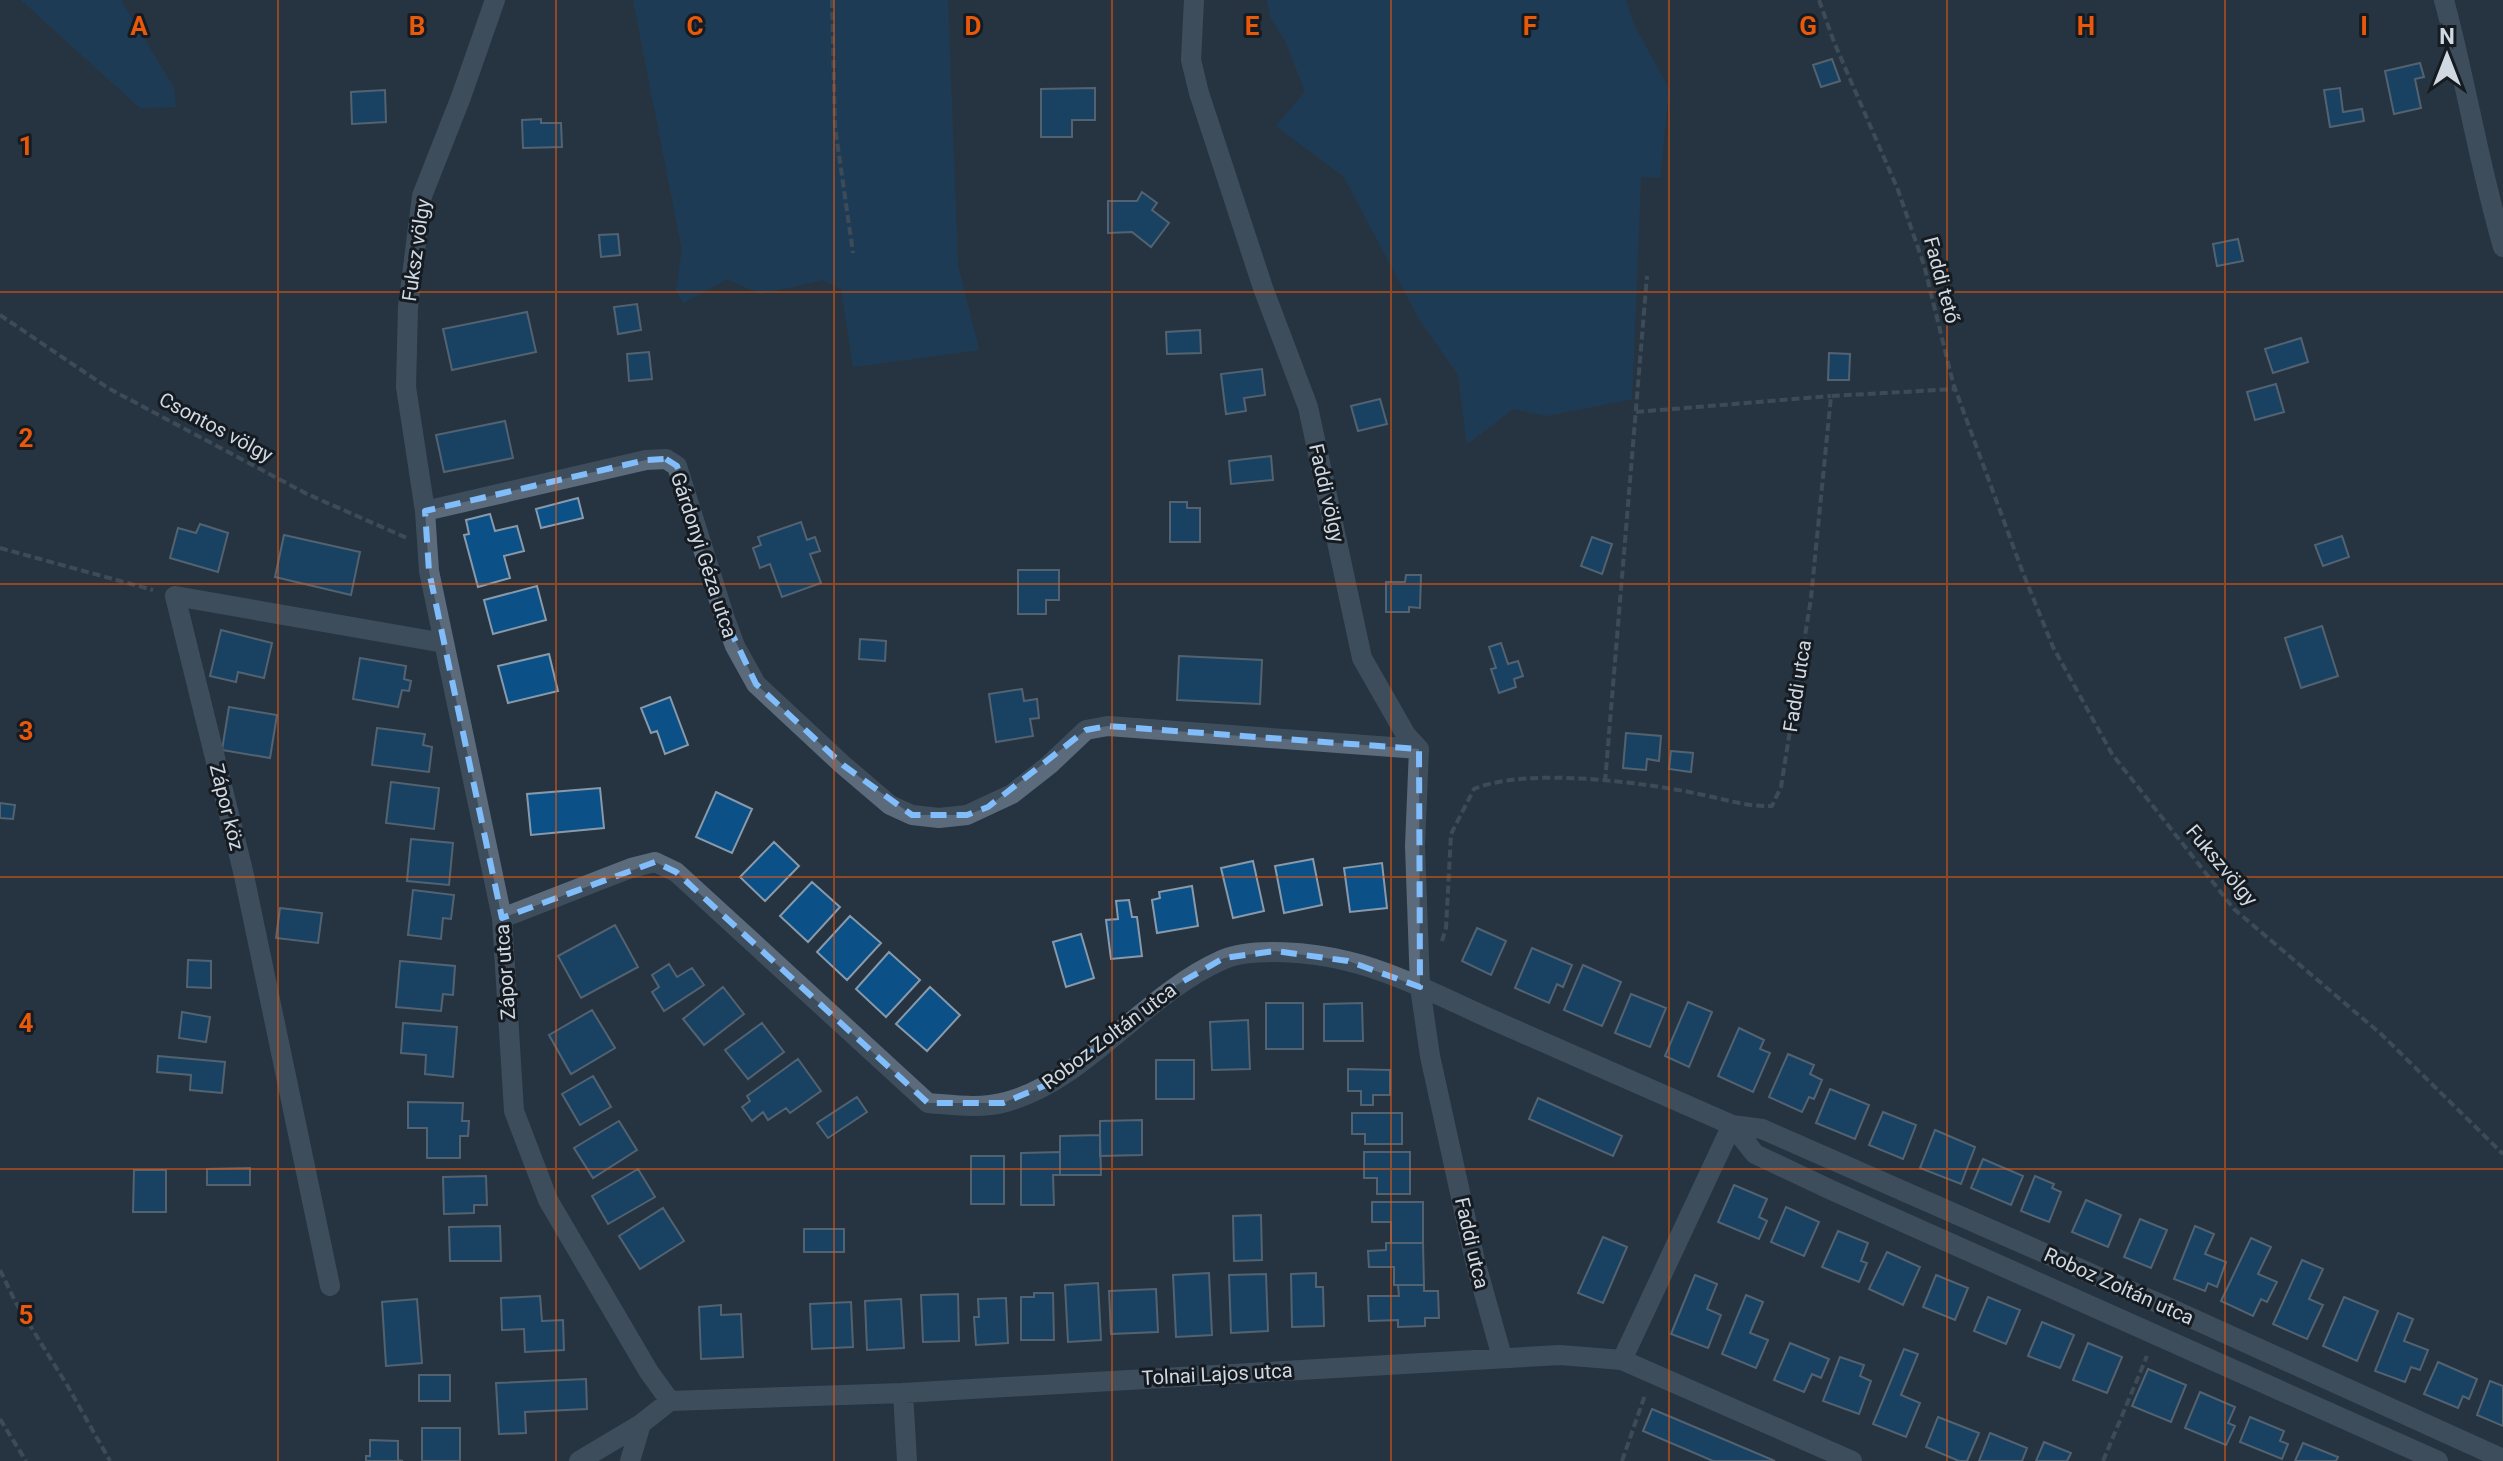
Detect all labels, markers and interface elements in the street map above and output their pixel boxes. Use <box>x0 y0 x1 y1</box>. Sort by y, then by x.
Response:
text: A <box>130 11 148 41</box>
text: B <box>409 11 425 41</box>
text: C <box>686 11 704 41</box>
text: D <box>965 11 981 41</box>
text: E <box>1245 11 1260 41</box>
text: F <box>1523 11 1537 41</box>
text: G <box>1799 11 1817 41</box>
text: H <box>2077 11 2095 41</box>
text: I <box>2360 11 2368 41</box>
north arrow <box>2407 16 2487 96</box>
text: N <box>2439 24 2455 49</box>
text: 1 <box>19 131 33 161</box>
street label: Fuksz völgy <box>397 196 435 303</box>
street label: Faddi tető <box>1919 234 1965 326</box>
street label: Csontos völgy <box>155 387 277 467</box>
text: 2 <box>19 423 33 453</box>
street label: Faddi völgy <box>1304 441 1350 545</box>
street label: Gárdonyi Géza utca <box>666 469 742 641</box>
street label: Faddi utca <box>1778 638 1816 734</box>
text: 3 <box>19 716 33 746</box>
street label: Zápor köz <box>205 761 249 853</box>
street label: Fukszvölgy <box>2181 819 2263 911</box>
street label: Zápor utca <box>490 923 520 1021</box>
street label: Roboz Zoltán utca <box>1037 978 1181 1094</box>
text: 4 <box>19 1008 34 1038</box>
street label: Faddi utca <box>1450 1195 1494 1291</box>
street label: Roboz Zoltán utca <box>2040 1242 2198 1330</box>
text: 5 <box>19 1300 33 1330</box>
street label: Tolnai Lajos utca <box>1141 1358 1293 1390</box>

